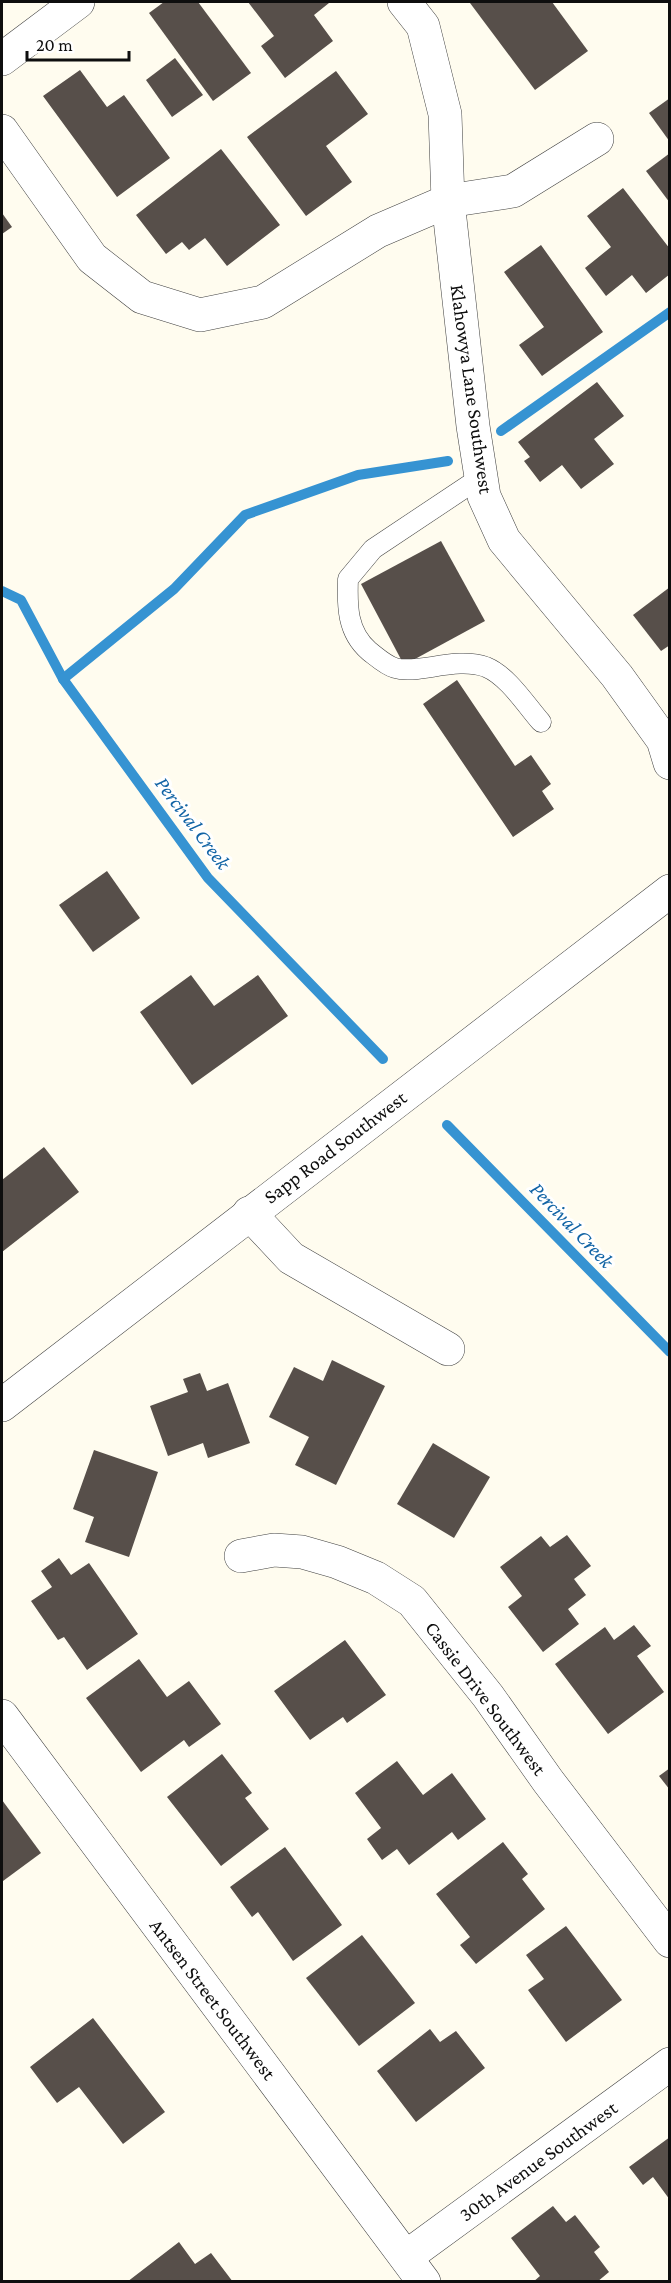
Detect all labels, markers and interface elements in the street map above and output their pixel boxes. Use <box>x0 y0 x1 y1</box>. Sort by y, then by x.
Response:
scale bar <box>27 24 129 62</box>
text: 20 m <box>36 35 73 55</box>
street label: Klahowya Lane Southwest <box>445 283 498 496</box>
water label: Percival Creek <box>150 772 236 875</box>
street label: Sapp Road Southwest <box>259 1086 411 1209</box>
water label: Percival Creek <box>525 1177 619 1274</box>
street label: Cassie Drive Southwest <box>421 1617 551 1779</box>
street label: Antsen Street Southwest <box>145 1914 281 2084</box>
street label: 30th Avenue Southwest <box>455 2096 621 2226</box>

